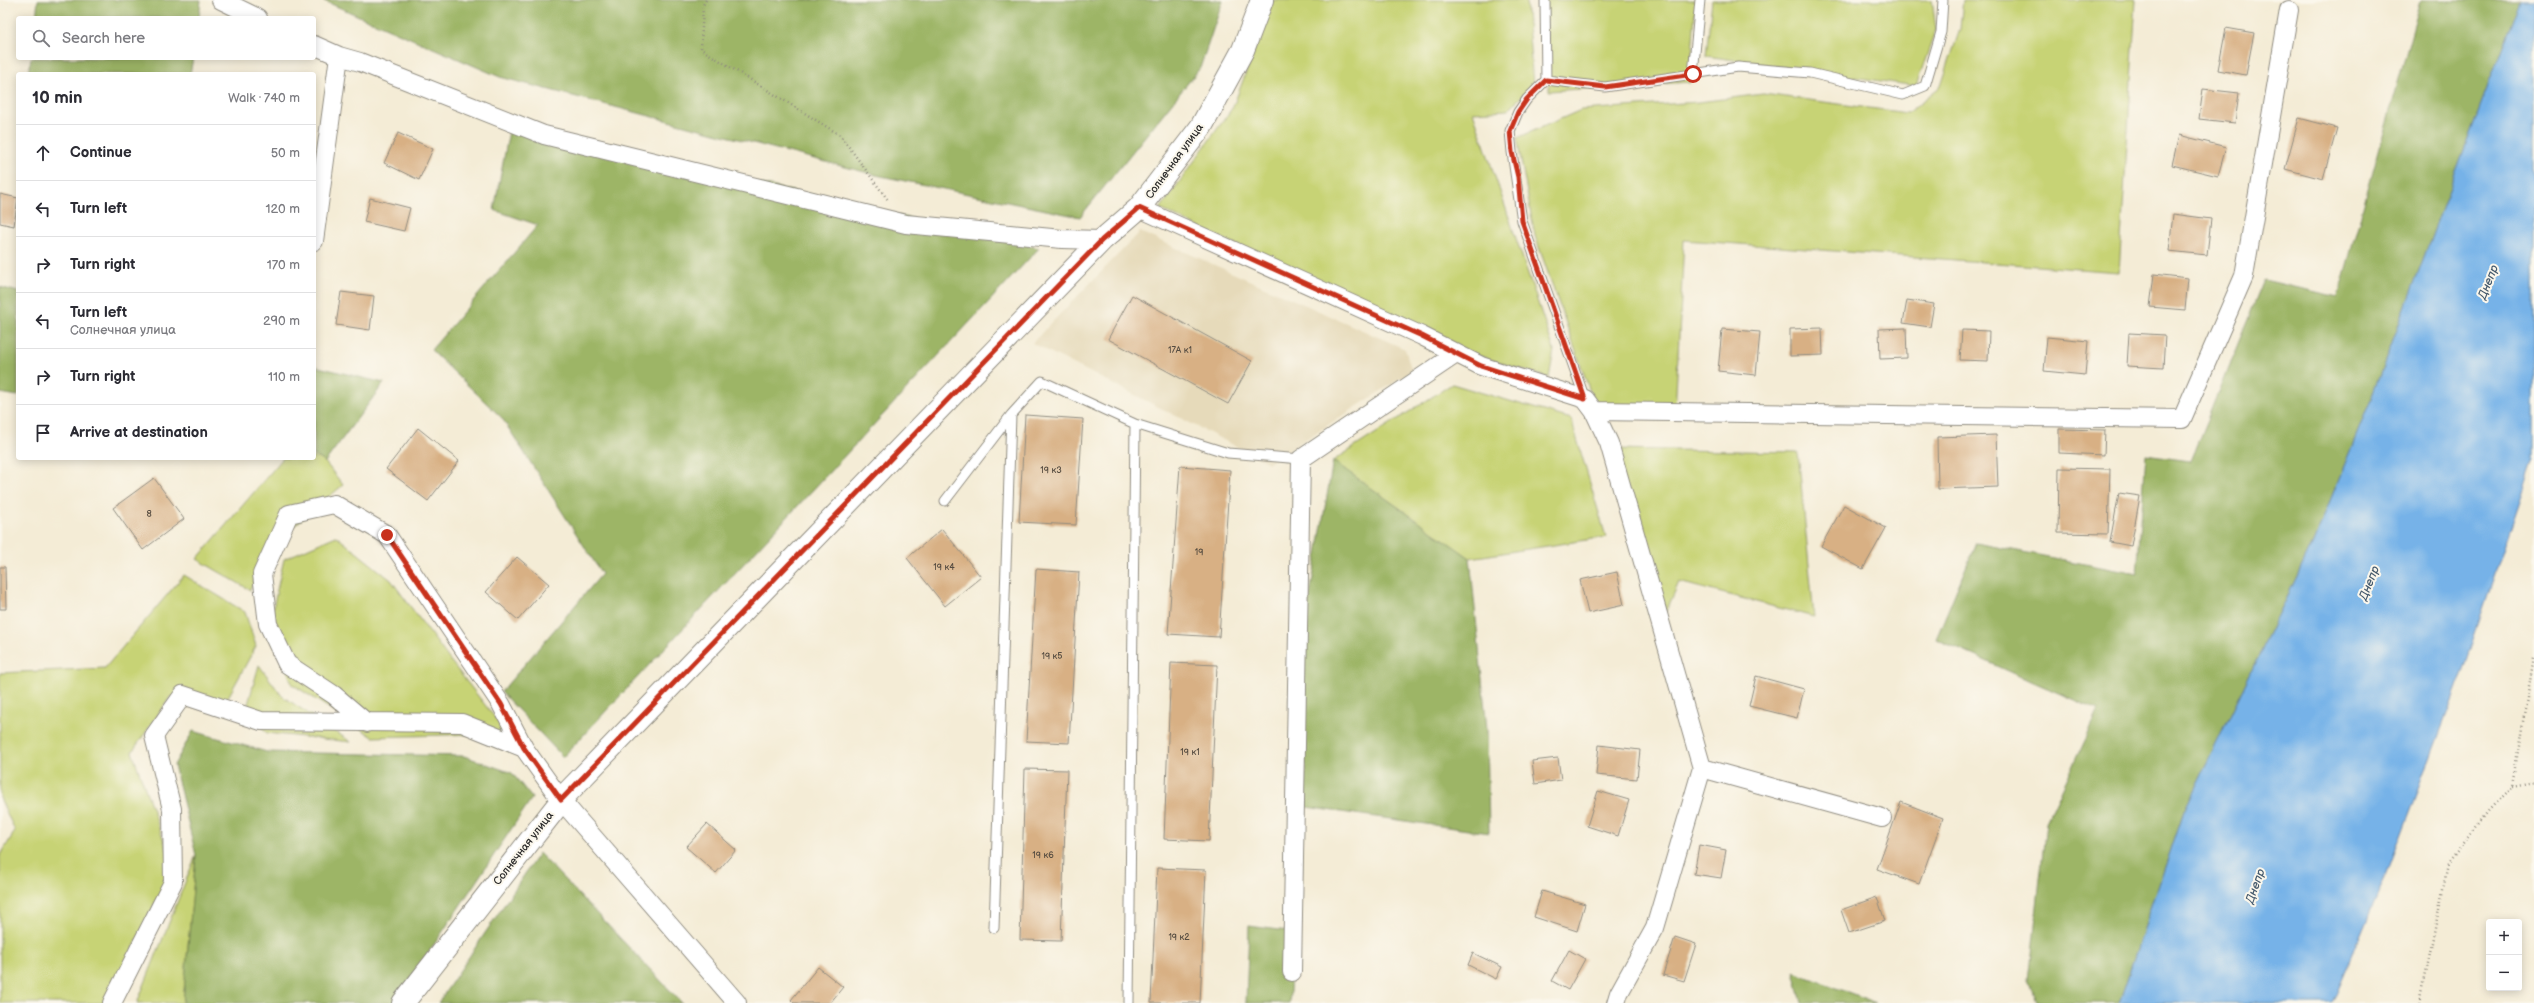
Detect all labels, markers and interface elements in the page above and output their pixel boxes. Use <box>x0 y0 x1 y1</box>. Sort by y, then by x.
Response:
search box <box>16 16 316 60</box>
icon: search <box>30 27 52 49</box>
text: Search here <box>62 29 145 48</box>
route start <box>1684 65 1702 83</box>
text: 10 min <box>32 88 83 108</box>
text: Walk · 740 m <box>228 90 300 106</box>
street label: Солнечная улица <box>1143 121 1206 201</box>
icon: ahead <box>32 142 54 164</box>
text: Continue <box>70 143 132 162</box>
text: 50 m <box>271 145 300 161</box>
icon: left <box>32 198 54 220</box>
text: Turn left <box>70 199 127 218</box>
text: 120 m <box>265 201 300 217</box>
icon: right <box>32 254 54 276</box>
text: Turn right <box>70 255 135 274</box>
text: 170 m <box>267 257 300 273</box>
water label: Днепр <box>2474 263 2502 302</box>
text: Turn left <box>70 303 127 322</box>
icon: left <box>32 310 54 332</box>
text: 290 m <box>263 313 300 329</box>
text: Солнечная улица <box>70 322 176 338</box>
house number: 17А к1 <box>1168 345 1192 356</box>
icon: right <box>32 366 54 388</box>
text: Turn right <box>70 367 135 386</box>
text: 110 m <box>268 369 300 385</box>
icon: arrive <box>32 422 54 444</box>
text: Arrive at destination <box>70 423 208 442</box>
house number: 19 к3 <box>1040 465 1062 476</box>
house number: 8 <box>146 509 152 520</box>
route end <box>378 526 396 544</box>
house number: 19 <box>1195 547 1203 558</box>
house number: 19 к4 <box>933 562 955 573</box>
water label: Днепр <box>2355 564 2383 603</box>
house number: 19 к5 <box>1041 651 1063 662</box>
house number: 19 к1 <box>1180 747 1200 758</box>
street label: Солнечная улица <box>491 809 556 888</box>
house number: 19 к6 <box>1032 850 1054 861</box>
water label: Днепр <box>2242 867 2269 906</box>
map controls <box>2486 919 2522 991</box>
button: + <box>2486 919 2522 955</box>
house number: 19 к2 <box>1168 932 1190 943</box>
button: − <box>2486 955 2522 991</box>

